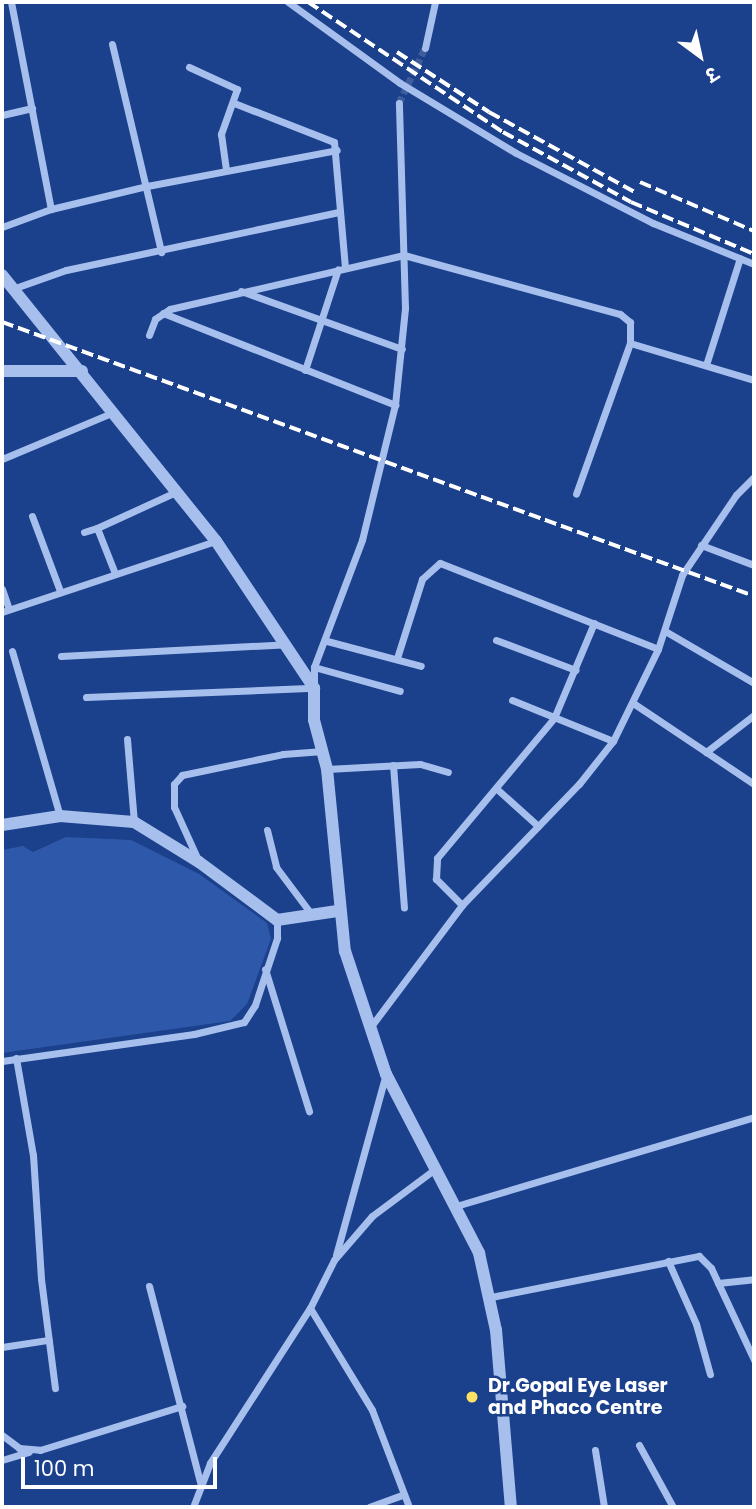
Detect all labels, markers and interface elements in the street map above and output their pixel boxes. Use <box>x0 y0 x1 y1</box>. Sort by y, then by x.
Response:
north arrow <box>665 21 735 91</box>
text: उ <box>700 60 724 88</box>
place label: Dr.Gopal Eye Laser and Phaco Centre <box>488 1375 668 1419</box>
marker: Dr.Gopal Eye Laser and Phaco Centre <box>462 1387 482 1407</box>
scale bar <box>24 1442 220 1486</box>
text: 100 m <box>34 1454 94 1483</box>

